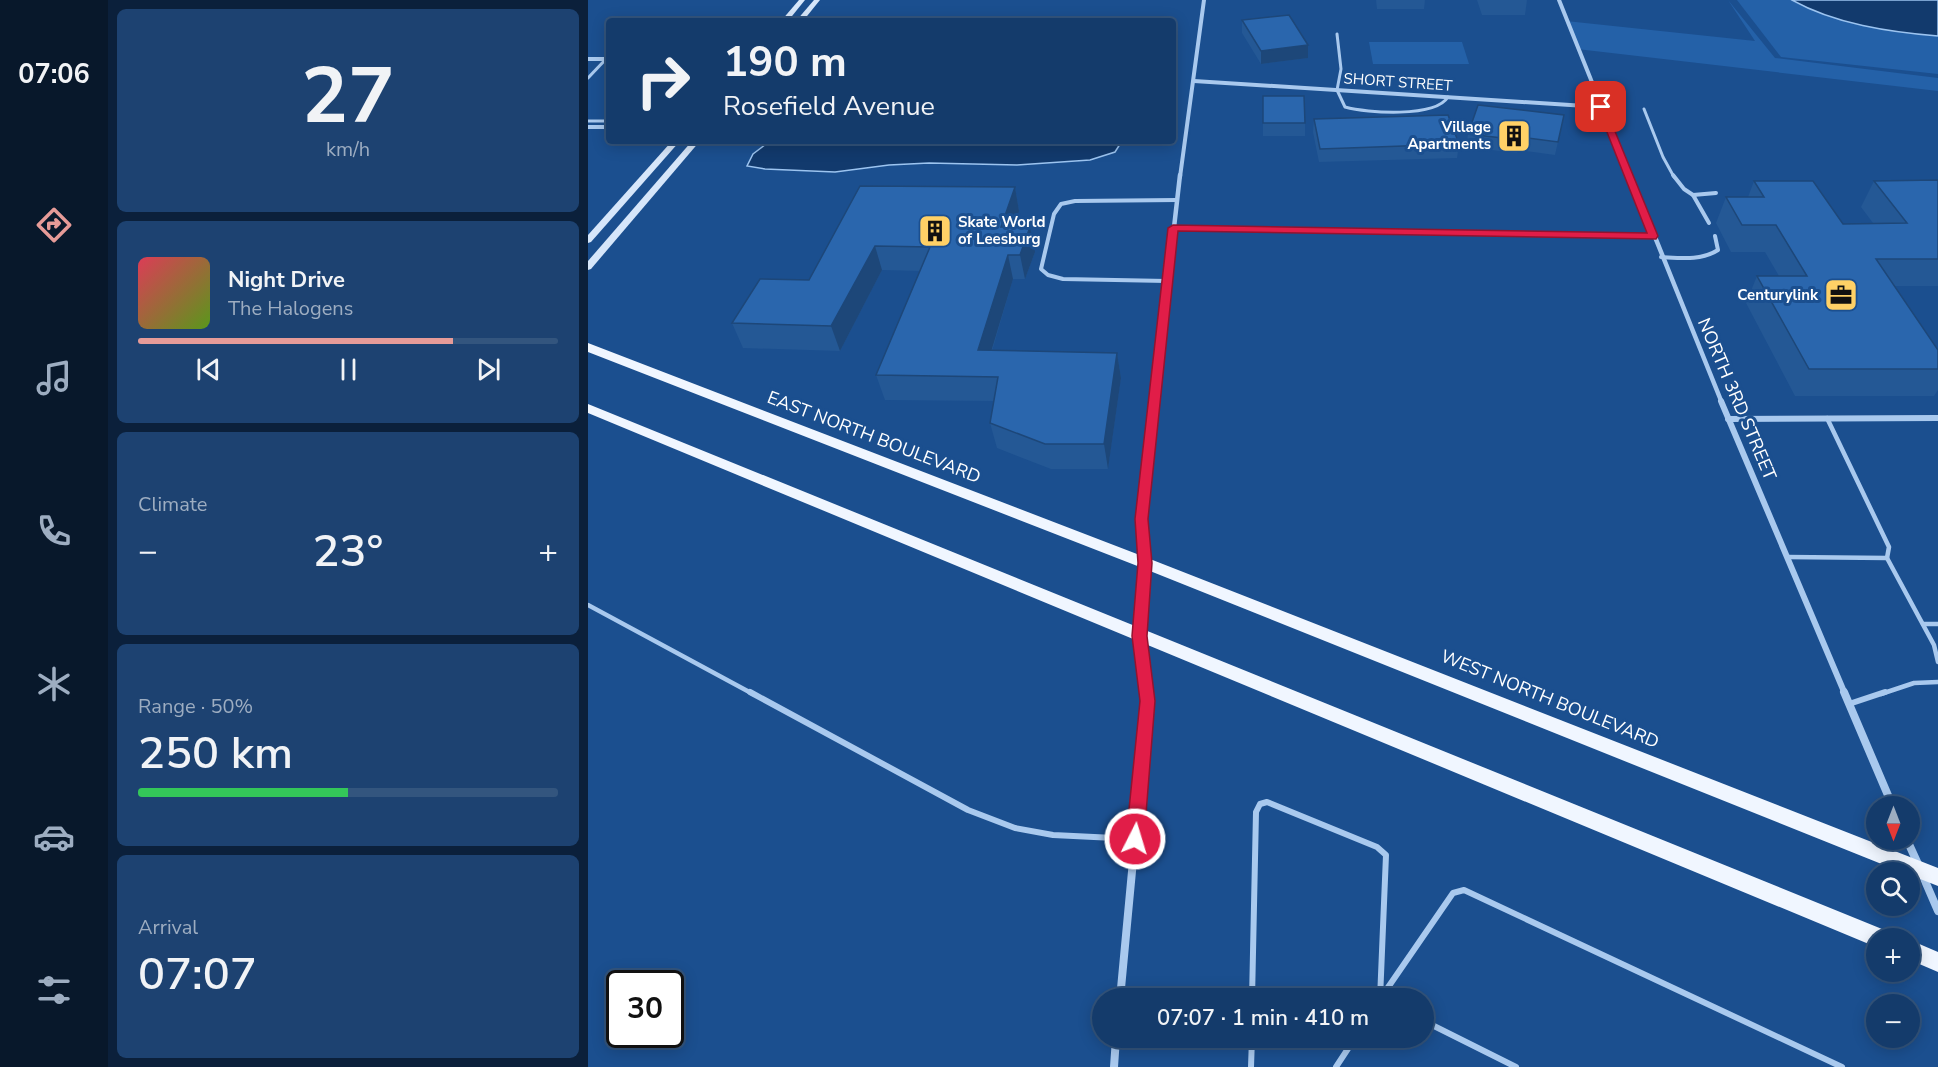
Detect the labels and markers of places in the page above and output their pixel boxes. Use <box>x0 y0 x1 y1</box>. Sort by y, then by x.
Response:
pin <box>1575 81 1626 132</box>
place label: Village Apartments <box>1407 117 1491 154</box>
building icon: Village Apartments <box>1496 118 1532 154</box>
place label: Skate World of Leesburg <box>958 212 1045 249</box>
building icon: Skate World of Leesburg <box>917 213 953 249</box>
office icon: Centurylink <box>1823 277 1859 313</box>
place label: Centurylink <box>1737 285 1819 305</box>

